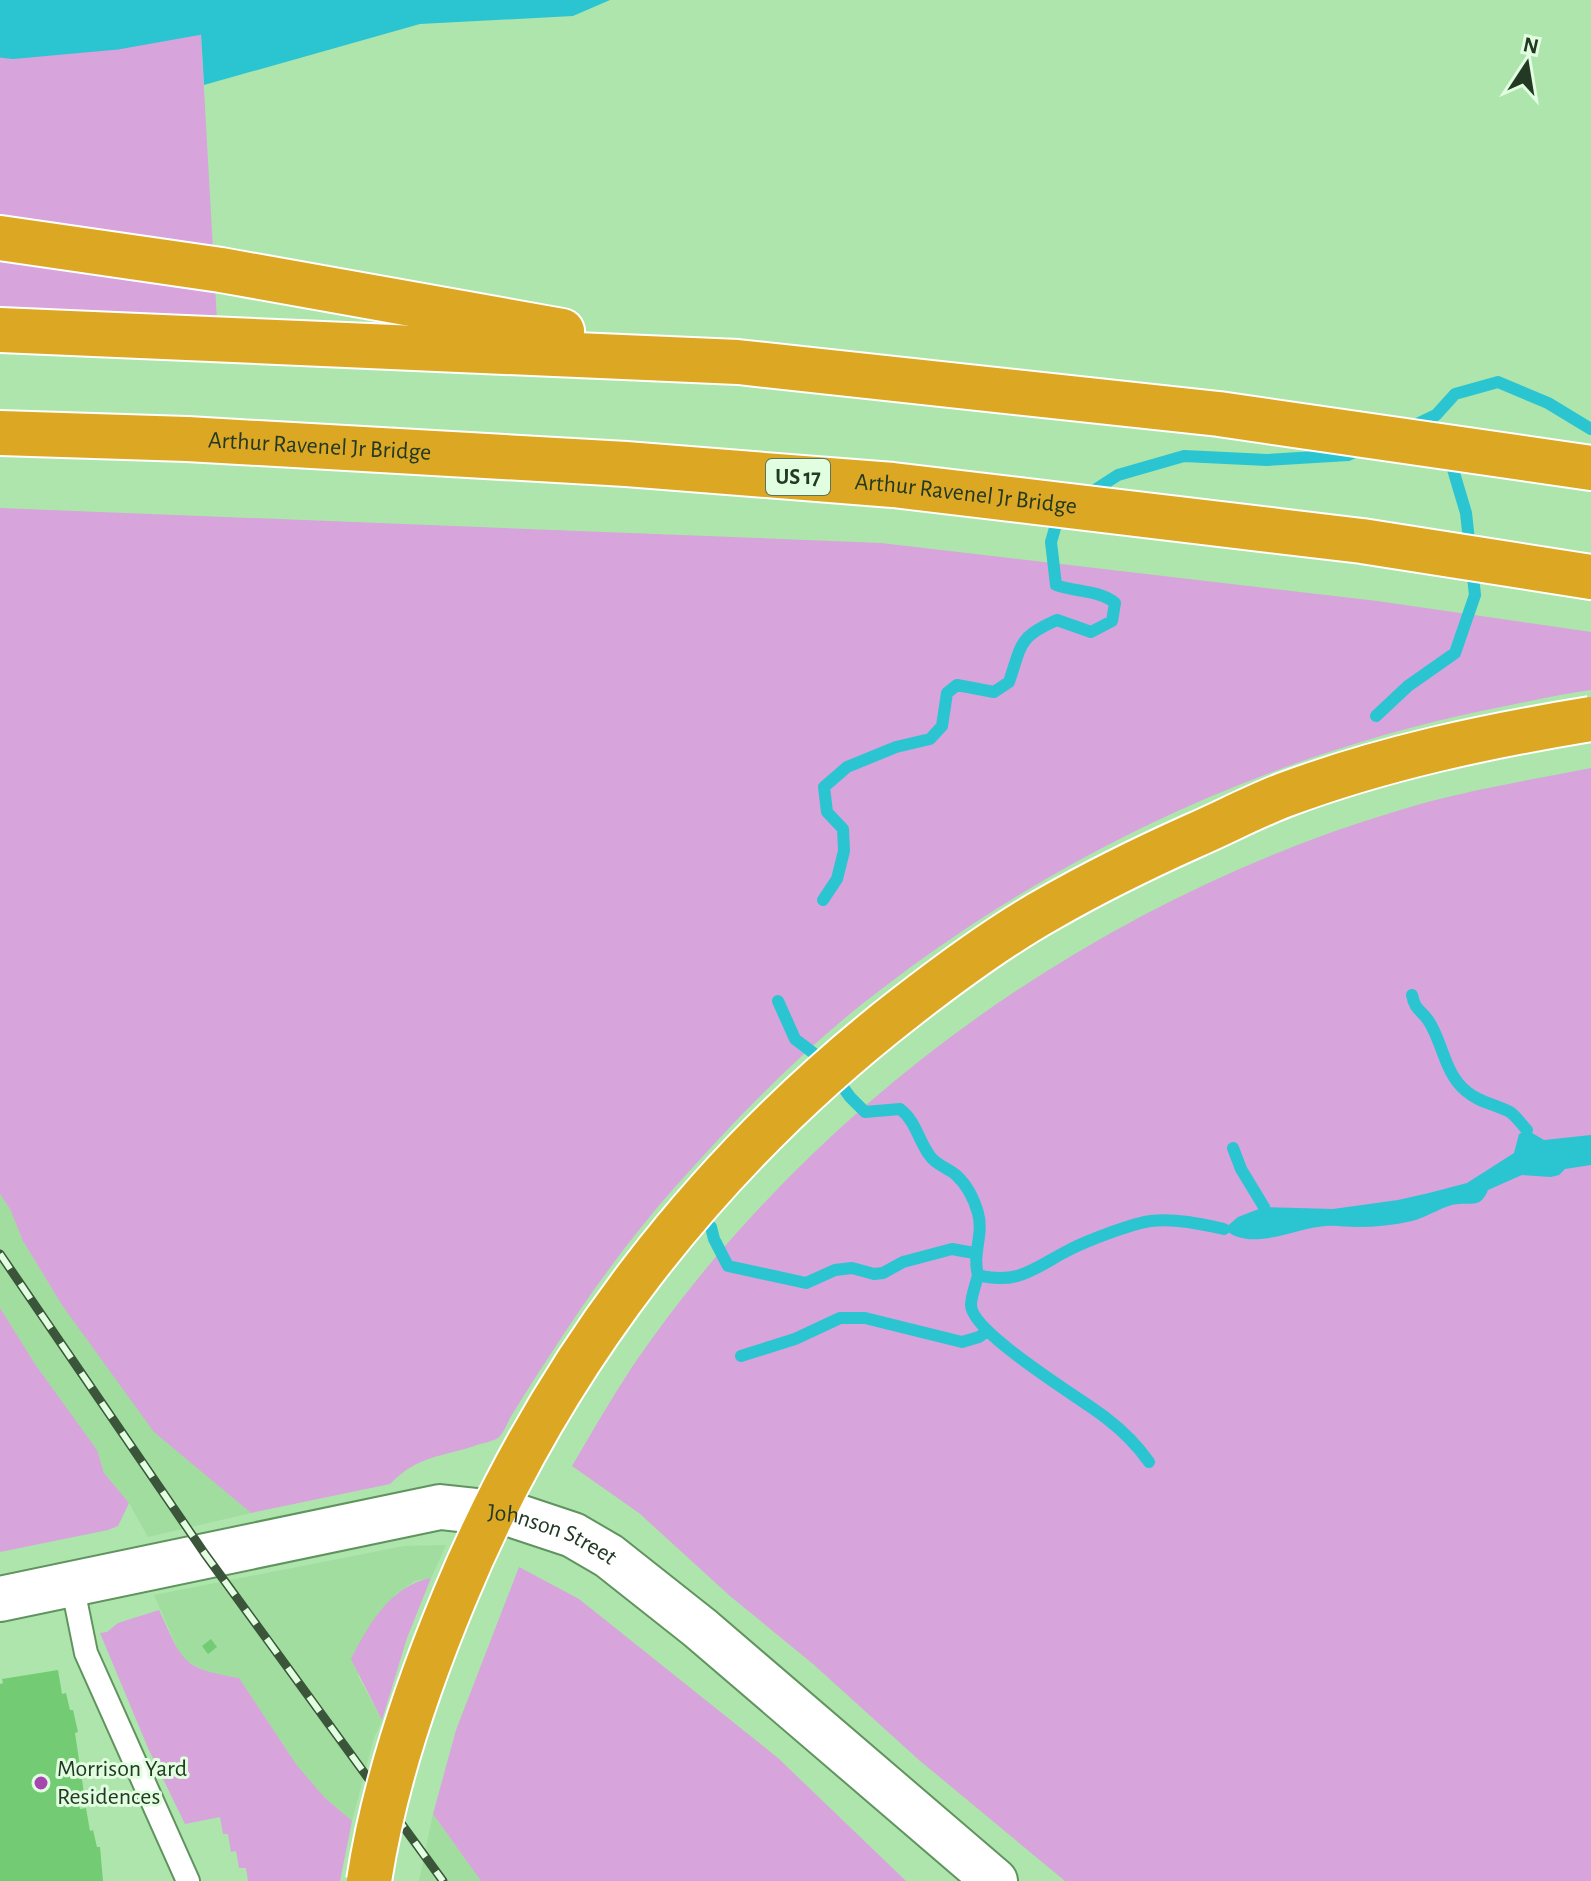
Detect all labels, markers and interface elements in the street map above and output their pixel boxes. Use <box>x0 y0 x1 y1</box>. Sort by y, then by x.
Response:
north arrow <box>1487 24 1567 104</box>
text: N <box>1521 33 1541 58</box>
street label: Arthur Ravenel Jr Bridge <box>207 428 432 465</box>
road number: US 17 <box>766 459 830 495</box>
street label: Arthur Ravenel Jr Bridge <box>854 470 1078 519</box>
street label: Johnson Street <box>487 1500 622 1570</box>
place label: Morrison Yard Residences <box>57 1757 187 1809</box>
marker: Morrison Yard Residences <box>32 1774 50 1792</box>

